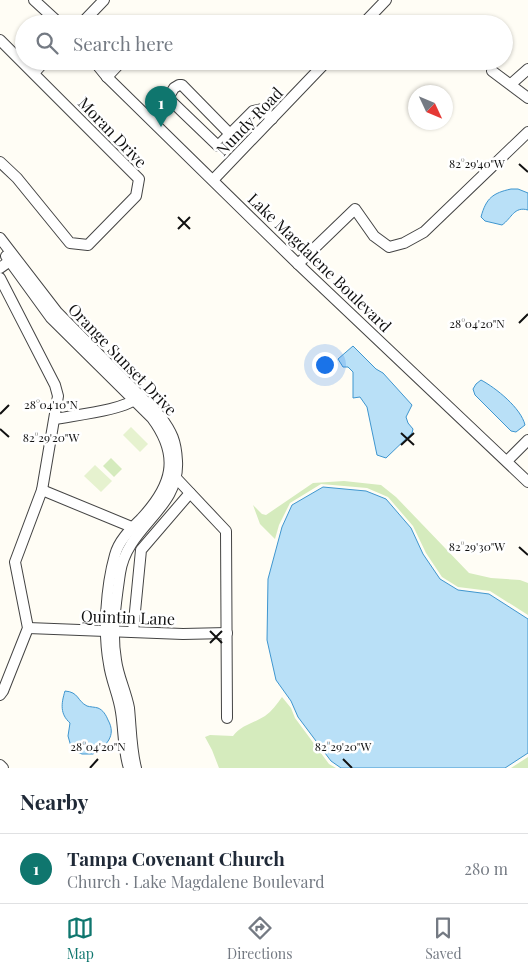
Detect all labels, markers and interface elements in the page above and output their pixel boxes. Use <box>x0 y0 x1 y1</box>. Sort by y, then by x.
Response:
search box <box>15 15 513 70</box>
icon: search <box>33 29 61 57</box>
text: Search here <box>73 30 173 56</box>
street label: Nundy Road <box>211 82 287 160</box>
north arrow <box>408 85 453 130</box>
pin: 1 <box>145 86 177 127</box>
street label: Moran Drive <box>74 92 152 172</box>
text: 82°29'40"W <box>449 155 505 171</box>
street label: Lake Magdalene Boulevard <box>244 188 396 336</box>
street label: Orange Sunset Drive <box>64 298 182 420</box>
text: 28°04'20"N <box>449 315 505 331</box>
your location <box>312 352 338 378</box>
text: 28°04'10"N <box>24 396 79 412</box>
text: 82°29'20"W <box>23 429 79 445</box>
text: 82°29'30"W <box>449 538 505 554</box>
street label: Quintin Lane <box>81 605 175 629</box>
text: 28°04'20"N <box>70 738 126 754</box>
text: 82°29'20"W <box>315 738 371 754</box>
text: Nearby <box>20 787 89 815</box>
text: Tampa Covenant Church <box>67 845 285 871</box>
text: 1 <box>33 858 39 879</box>
text: 280 m <box>464 858 508 879</box>
text: Church · Lake Magdalene Boulevard <box>67 871 325 892</box>
tab: Map <box>66 914 94 963</box>
tab: Directions <box>227 914 293 963</box>
tab: Saved <box>425 914 462 963</box>

